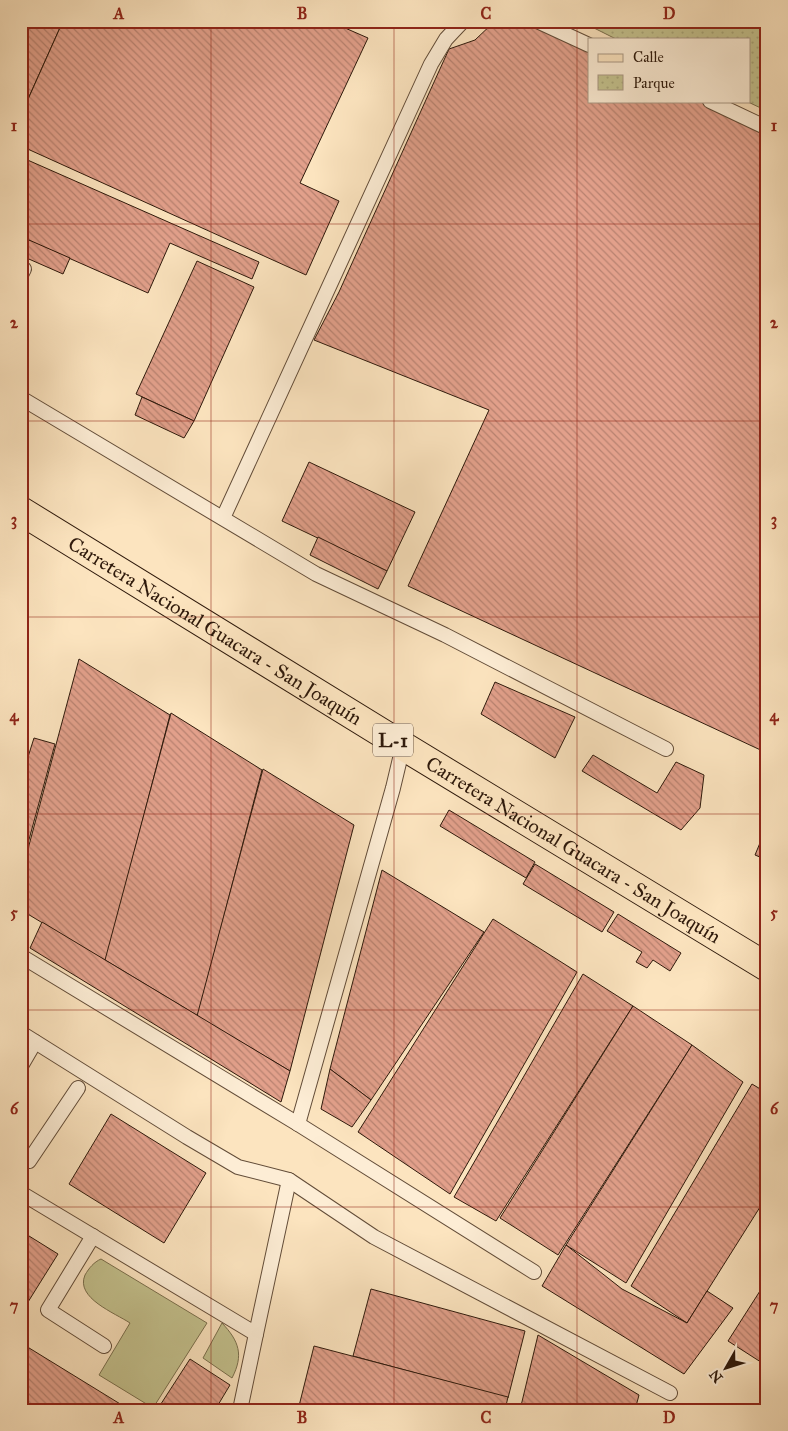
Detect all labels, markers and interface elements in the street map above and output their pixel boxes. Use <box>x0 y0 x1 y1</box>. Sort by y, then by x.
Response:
text: A <box>113 4 125 23</box>
text: B <box>297 4 307 23</box>
text: C <box>481 4 492 23</box>
text: D <box>663 4 676 23</box>
legend <box>588 38 750 102</box>
text: Calle <box>633 48 664 66</box>
text: Parque <box>633 74 675 93</box>
text: 1 <box>11 116 18 135</box>
text: 1 <box>771 116 778 135</box>
text: 2 <box>10 313 19 332</box>
text: 2 <box>770 313 779 332</box>
text: 3 <box>11 510 17 530</box>
text: 3 <box>771 510 777 530</box>
street label: Carretera Nacional Guacara - San Joaquín <box>64 531 367 730</box>
text: 4 <box>10 706 20 726</box>
text: 4 <box>770 706 780 726</box>
road number: L-1 <box>373 724 413 756</box>
street label: Carretera Nacional Guacara - San Joaquín <box>422 751 725 948</box>
text: 5 <box>10 903 18 922</box>
text: 5 <box>770 903 778 922</box>
text: 6 <box>10 1099 19 1118</box>
text: 6 <box>770 1099 779 1118</box>
text: 7 <box>10 1296 19 1315</box>
text: 7 <box>770 1296 779 1315</box>
north arrow <box>700 1344 750 1394</box>
text: N <box>706 1366 727 1386</box>
text: A <box>113 1408 125 1427</box>
text: B <box>297 1408 307 1427</box>
text: C <box>481 1408 492 1427</box>
text: D <box>663 1408 676 1427</box>

